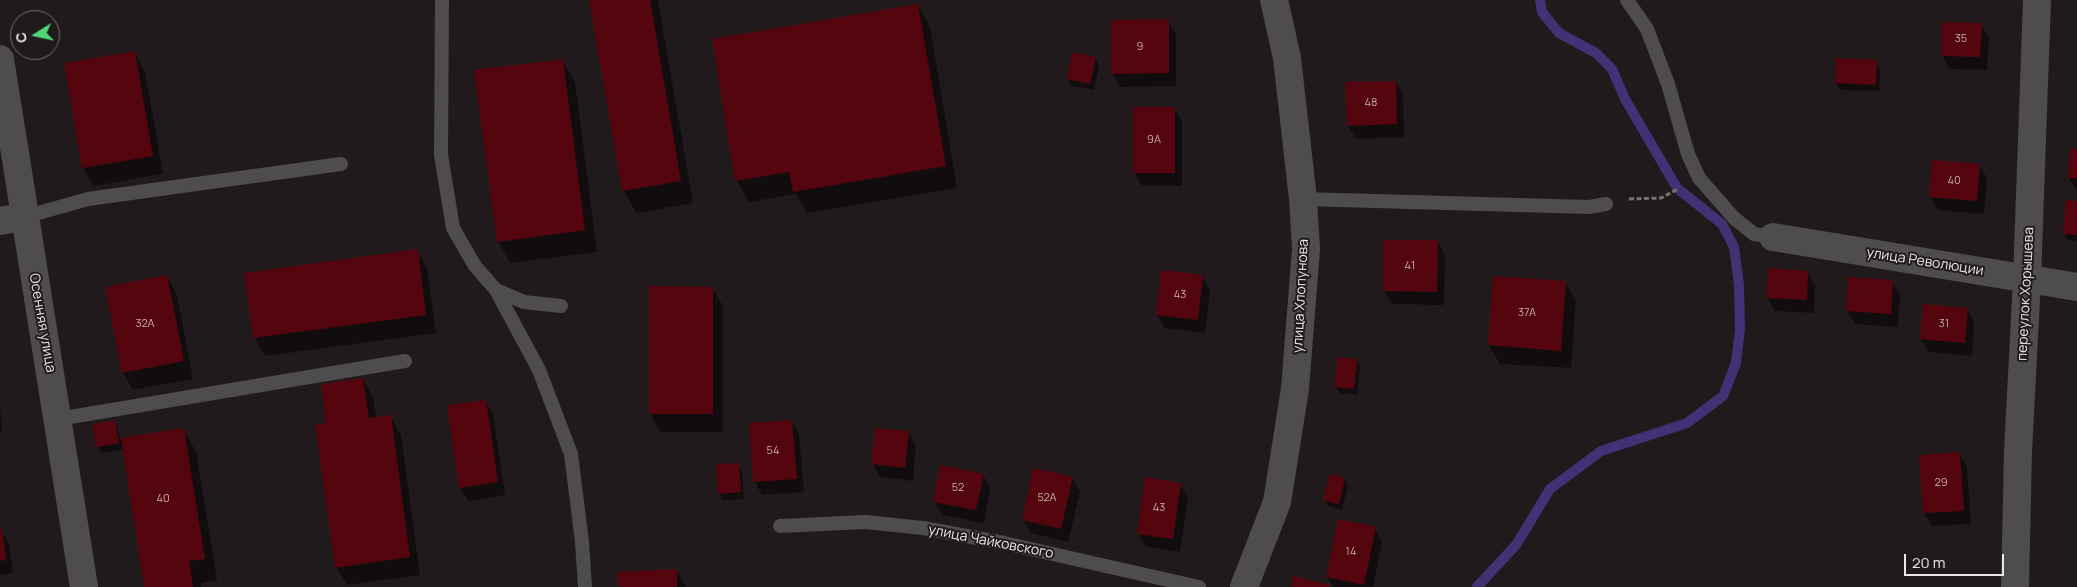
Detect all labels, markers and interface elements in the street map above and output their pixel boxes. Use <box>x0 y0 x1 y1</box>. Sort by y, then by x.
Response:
north arrow <box>10 10 60 60</box>
text: С <box>10 31 31 44</box>
house number: 35 <box>1955 32 1967 46</box>
house number: 9 <box>1137 40 1143 54</box>
house number: 48 <box>1365 96 1377 110</box>
house number: 9А <box>1147 133 1161 147</box>
house number: 40 <box>1947 174 1961 188</box>
street label: переулок Хорышева <box>2014 227 2038 361</box>
street label: улица Хлопунова <box>1290 239 1312 353</box>
street label: улица Революции <box>1865 244 1985 280</box>
house number: 41 <box>1405 259 1415 273</box>
street label: Осенняя улица <box>25 272 59 374</box>
house number: 43 <box>1174 288 1186 302</box>
house number: 37А <box>1518 306 1536 320</box>
house number: 32А <box>135 317 155 331</box>
house number: 31 <box>1939 317 1949 331</box>
house number: 54 <box>767 444 779 458</box>
house number: 29 <box>1934 476 1948 490</box>
house number: 52 <box>952 481 964 495</box>
house number: 52А <box>1037 491 1057 505</box>
house number: 40 <box>156 492 170 506</box>
house number: 43 <box>1153 501 1165 515</box>
street label: улица Чайковского <box>927 522 1055 562</box>
scale bar <box>1907 544 2007 576</box>
house number: 14 <box>1346 545 1356 559</box>
text: 20 m <box>1912 552 1945 573</box>

